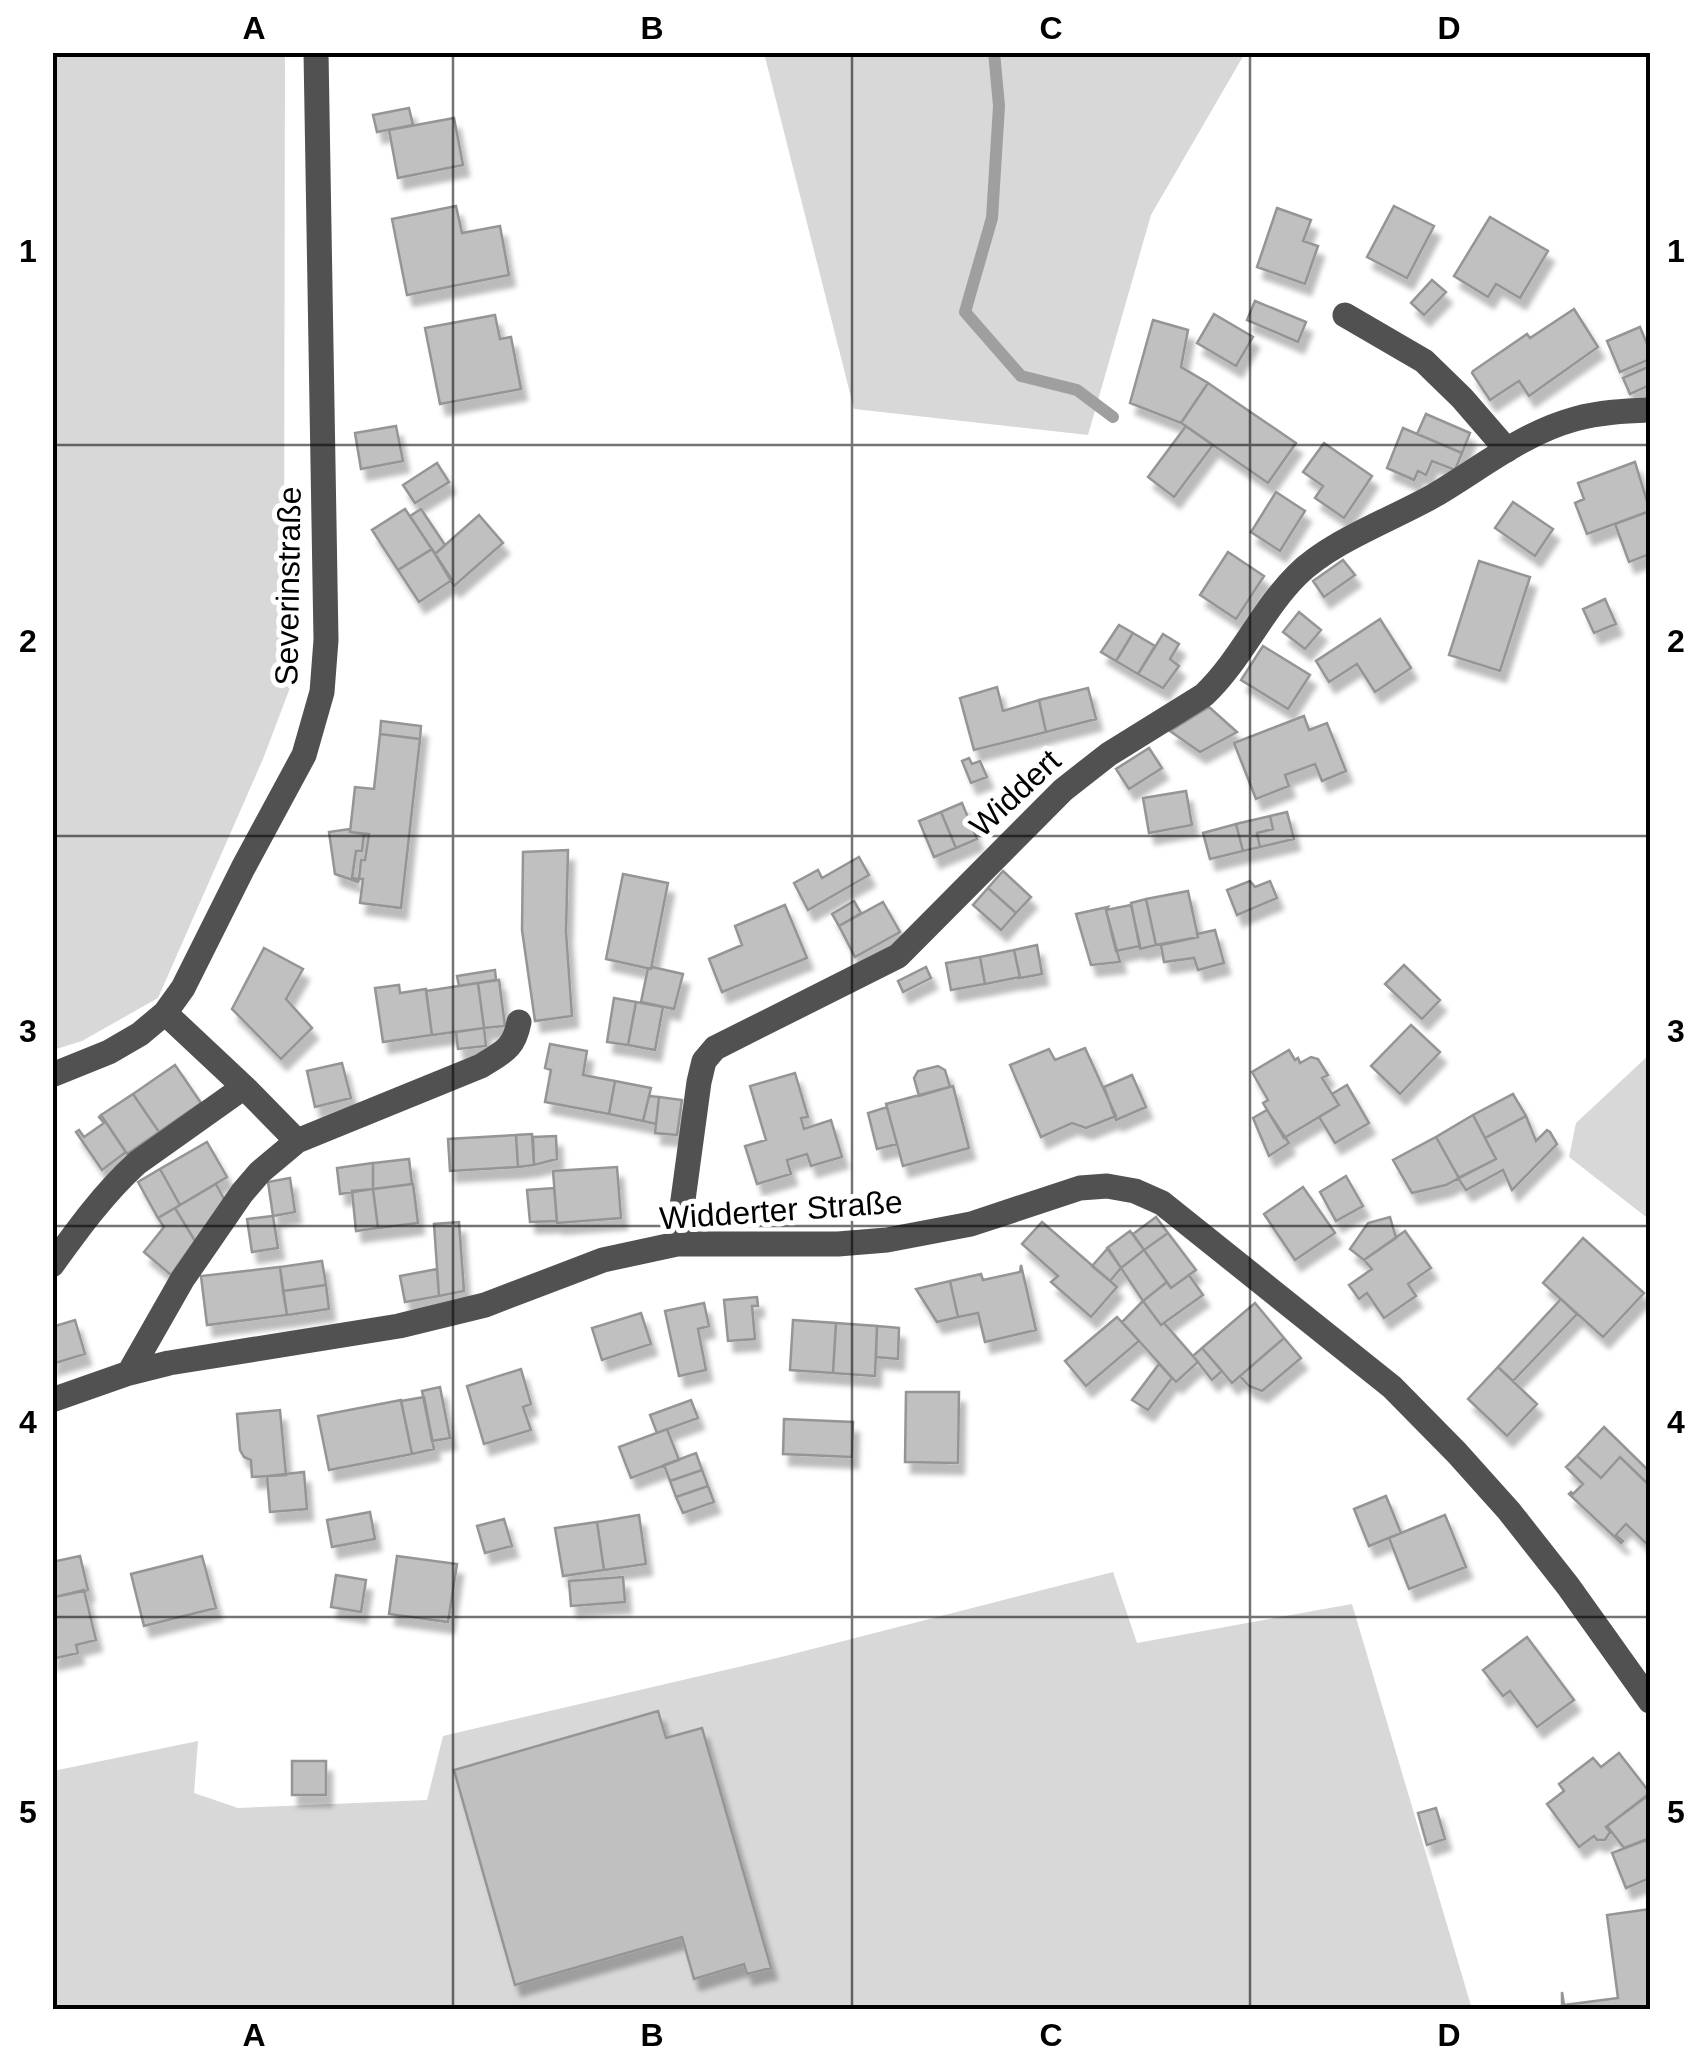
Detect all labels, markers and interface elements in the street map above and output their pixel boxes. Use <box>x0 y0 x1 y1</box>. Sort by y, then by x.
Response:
text: A <box>242 10 266 46</box>
text: B <box>640 10 664 46</box>
text: C <box>1039 10 1063 46</box>
text: D <box>1437 10 1461 46</box>
text: 1 <box>19 233 37 269</box>
text: 1 <box>1667 233 1685 269</box>
street label: Severinstraße <box>268 486 308 686</box>
text: 2 <box>19 623 37 659</box>
text: 2 <box>1667 623 1685 659</box>
street label: Widdert <box>962 742 1068 844</box>
text: 3 <box>19 1013 37 1049</box>
text: 3 <box>1667 1013 1685 1049</box>
street label: Widderter Straße <box>658 1184 904 1236</box>
text: 4 <box>19 1404 37 1440</box>
text: 4 <box>1667 1404 1685 1440</box>
text: 5 <box>19 1794 37 1830</box>
text: 5 <box>1667 1794 1685 1830</box>
text: A <box>242 2017 266 2053</box>
text: B <box>640 2017 664 2053</box>
text: C <box>1039 2017 1063 2053</box>
text: D <box>1437 2017 1461 2053</box>

